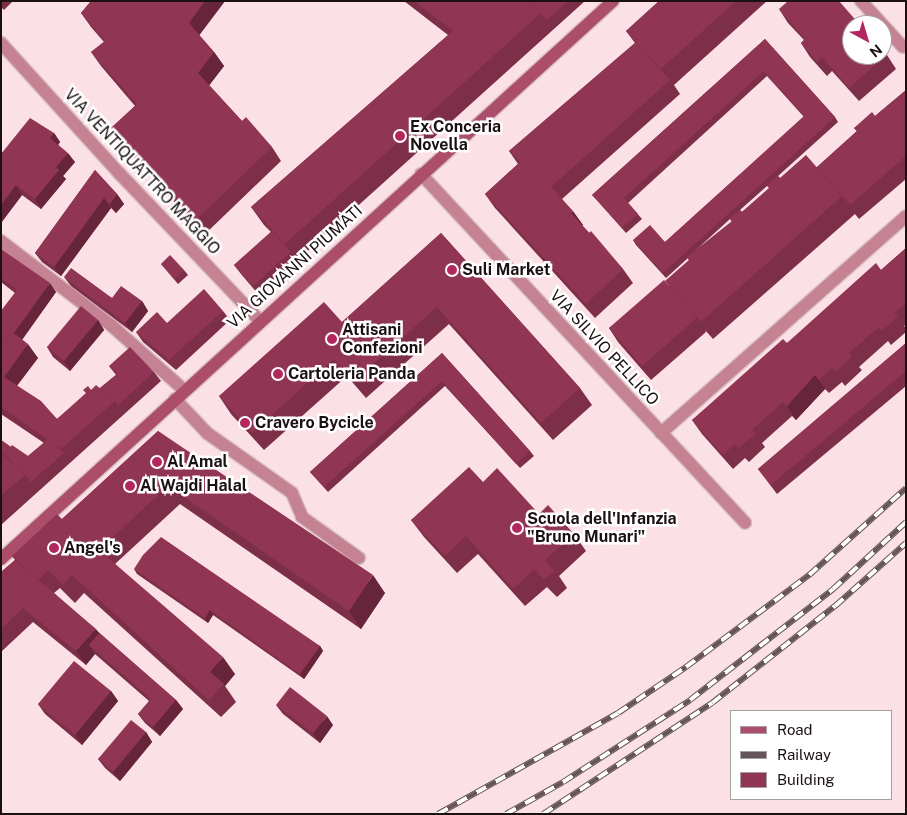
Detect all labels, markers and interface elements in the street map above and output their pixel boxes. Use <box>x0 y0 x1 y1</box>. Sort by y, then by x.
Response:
north arrow <box>842 15 892 65</box>
text: N <box>867 41 885 61</box>
street label: VIA VENTIQUATTRO MAGGIO <box>60 85 224 259</box>
place label: Ex Conceria Novella <box>410 117 501 155</box>
marker: Ex Conceria Novella <box>394 130 406 142</box>
street label: VIA GIOVANNI PIUMATI <box>224 201 366 333</box>
place label: Suli Market <box>462 260 550 280</box>
marker: Suli Market <box>446 264 458 276</box>
street label: VIA SILVIO PELLICO <box>546 286 662 410</box>
place label: Attisani Confezioni <box>342 320 423 358</box>
marker: Attisani Confezioni <box>326 333 338 345</box>
place label: Cartoleria Panda <box>288 364 416 384</box>
marker: Cartoleria Panda <box>272 368 284 380</box>
place label: Cravero Bycicle <box>255 413 374 433</box>
marker: Cravero Bycicle <box>239 417 251 429</box>
place label: Al Amal <box>167 452 228 472</box>
marker: Al Amal <box>151 456 163 468</box>
place label: Al Wajdi Halal <box>140 476 247 496</box>
marker: Al Wajdi Halal <box>124 480 136 492</box>
place label: Scuola dell'Infanzia "Bruno Munari" <box>527 509 677 547</box>
marker: Scuola dell'Infanzia "Bruno Munari" <box>511 522 523 534</box>
place label: Angel's <box>64 538 121 558</box>
marker: Angel's <box>48 542 60 554</box>
legend <box>730 710 892 800</box>
text: Road <box>777 721 813 738</box>
text: Railway <box>777 746 831 763</box>
text: Building <box>777 771 835 788</box>

